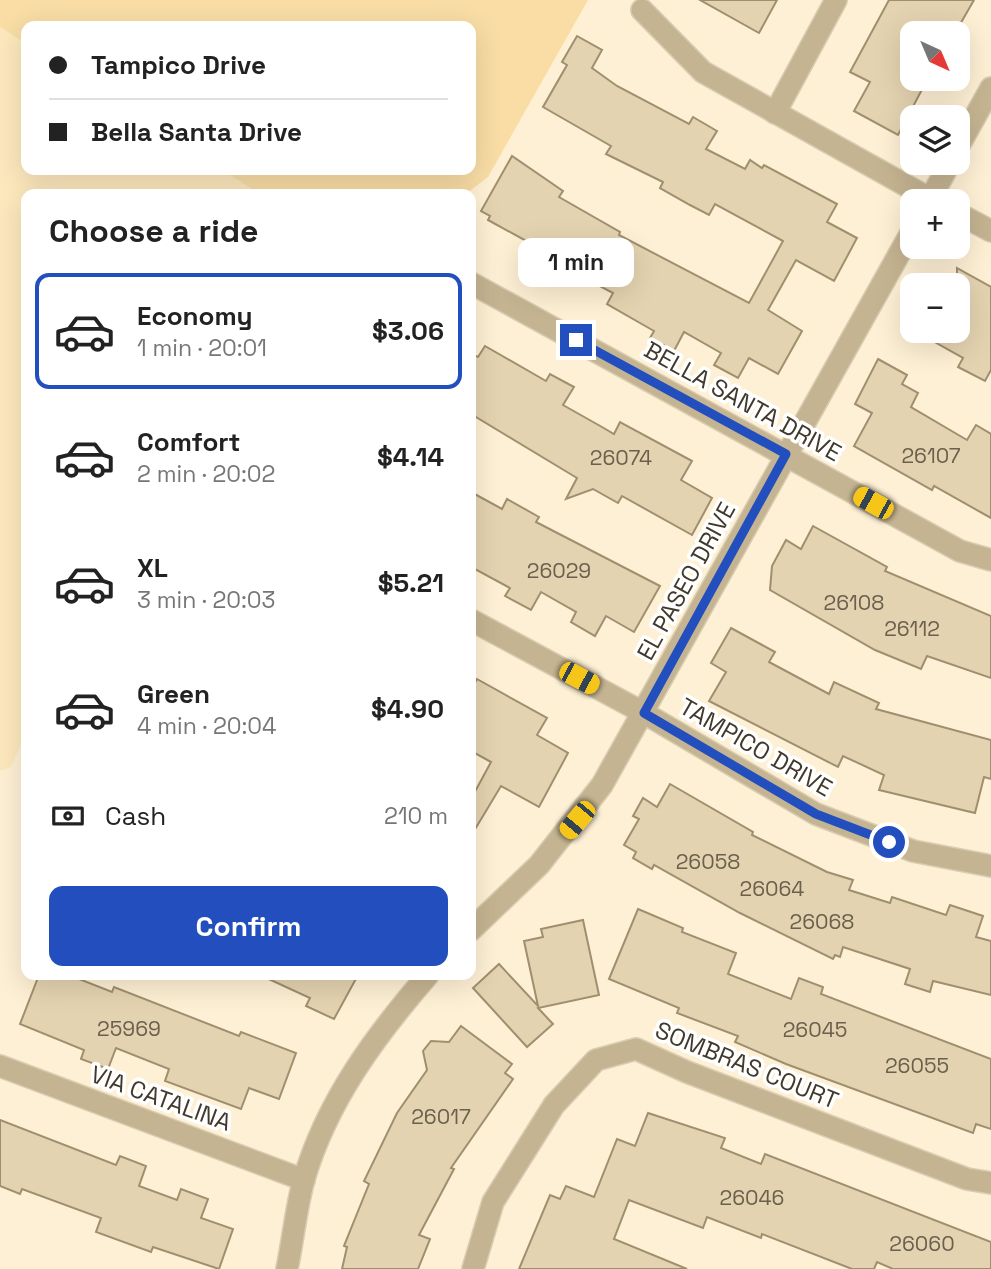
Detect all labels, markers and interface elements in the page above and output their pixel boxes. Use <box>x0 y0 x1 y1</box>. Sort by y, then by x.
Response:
north arrow <box>900 21 970 91</box>
map controls <box>900 21 970 343</box>
text: Tampico Drive <box>91 48 266 82</box>
button: layers <box>900 105 970 175</box>
text: Bella Santa Drive <box>91 115 302 149</box>
button: + <box>900 189 970 259</box>
text: Choose a ride <box>49 211 259 251</box>
callout: 1 min <box>518 238 634 288</box>
text: 1 min <box>548 247 604 277</box>
button: − <box>900 273 970 343</box>
text: Economy <box>137 299 253 333</box>
icon: car <box>53 300 116 363</box>
text: $3.06 <box>372 314 444 348</box>
route end <box>560 324 592 356</box>
text: 1 min · 20:01 <box>137 333 267 363</box>
street label: BELLA SANTA DRIVE <box>639 334 847 468</box>
text: Comfort <box>137 425 240 459</box>
icon: car <box>53 426 116 489</box>
text: $4.14 <box>377 440 444 474</box>
house number: 26107 <box>901 442 961 469</box>
house number: 26074 <box>590 444 652 471</box>
text: 2 min · 20:02 <box>137 459 275 489</box>
car <box>850 484 897 522</box>
street label: EL PASEO DRIVE <box>630 497 742 665</box>
text: XL <box>137 551 168 585</box>
icon: car <box>53 552 116 615</box>
house number: 26029 <box>527 557 591 584</box>
text: $5.21 <box>378 566 444 600</box>
text: 3 min · 20:03 <box>137 585 276 615</box>
house number: 26108 <box>824 589 884 616</box>
house number: 26112 <box>884 615 940 642</box>
car <box>556 659 603 697</box>
text: Green <box>137 677 210 711</box>
icon: car <box>53 678 116 741</box>
street label: TAMPICO DRIVE <box>674 691 838 803</box>
text: $4.90 <box>371 692 444 726</box>
text: 4 min · 20:04 <box>137 711 276 741</box>
icon: cash <box>49 797 87 835</box>
car <box>556 797 599 843</box>
text: Cash <box>105 799 166 833</box>
text: 210 m <box>384 801 448 831</box>
route start <box>873 826 905 858</box>
house number: 26058 <box>676 848 740 875</box>
house number: 26064 <box>740 875 804 902</box>
button: Confirm <box>49 886 448 966</box>
house number: 26068 <box>790 908 854 935</box>
street label: SOMBRAS COURT <box>651 1014 843 1116</box>
house number: 25969 <box>97 1015 161 1042</box>
house number: 26045 <box>783 1016 847 1043</box>
house number: 26055 <box>885 1052 949 1079</box>
street label: VIA CATALINA <box>86 1058 236 1138</box>
house number: 26017 <box>411 1103 471 1130</box>
house number: 26046 <box>720 1184 784 1211</box>
house number: 26060 <box>889 1230 955 1257</box>

